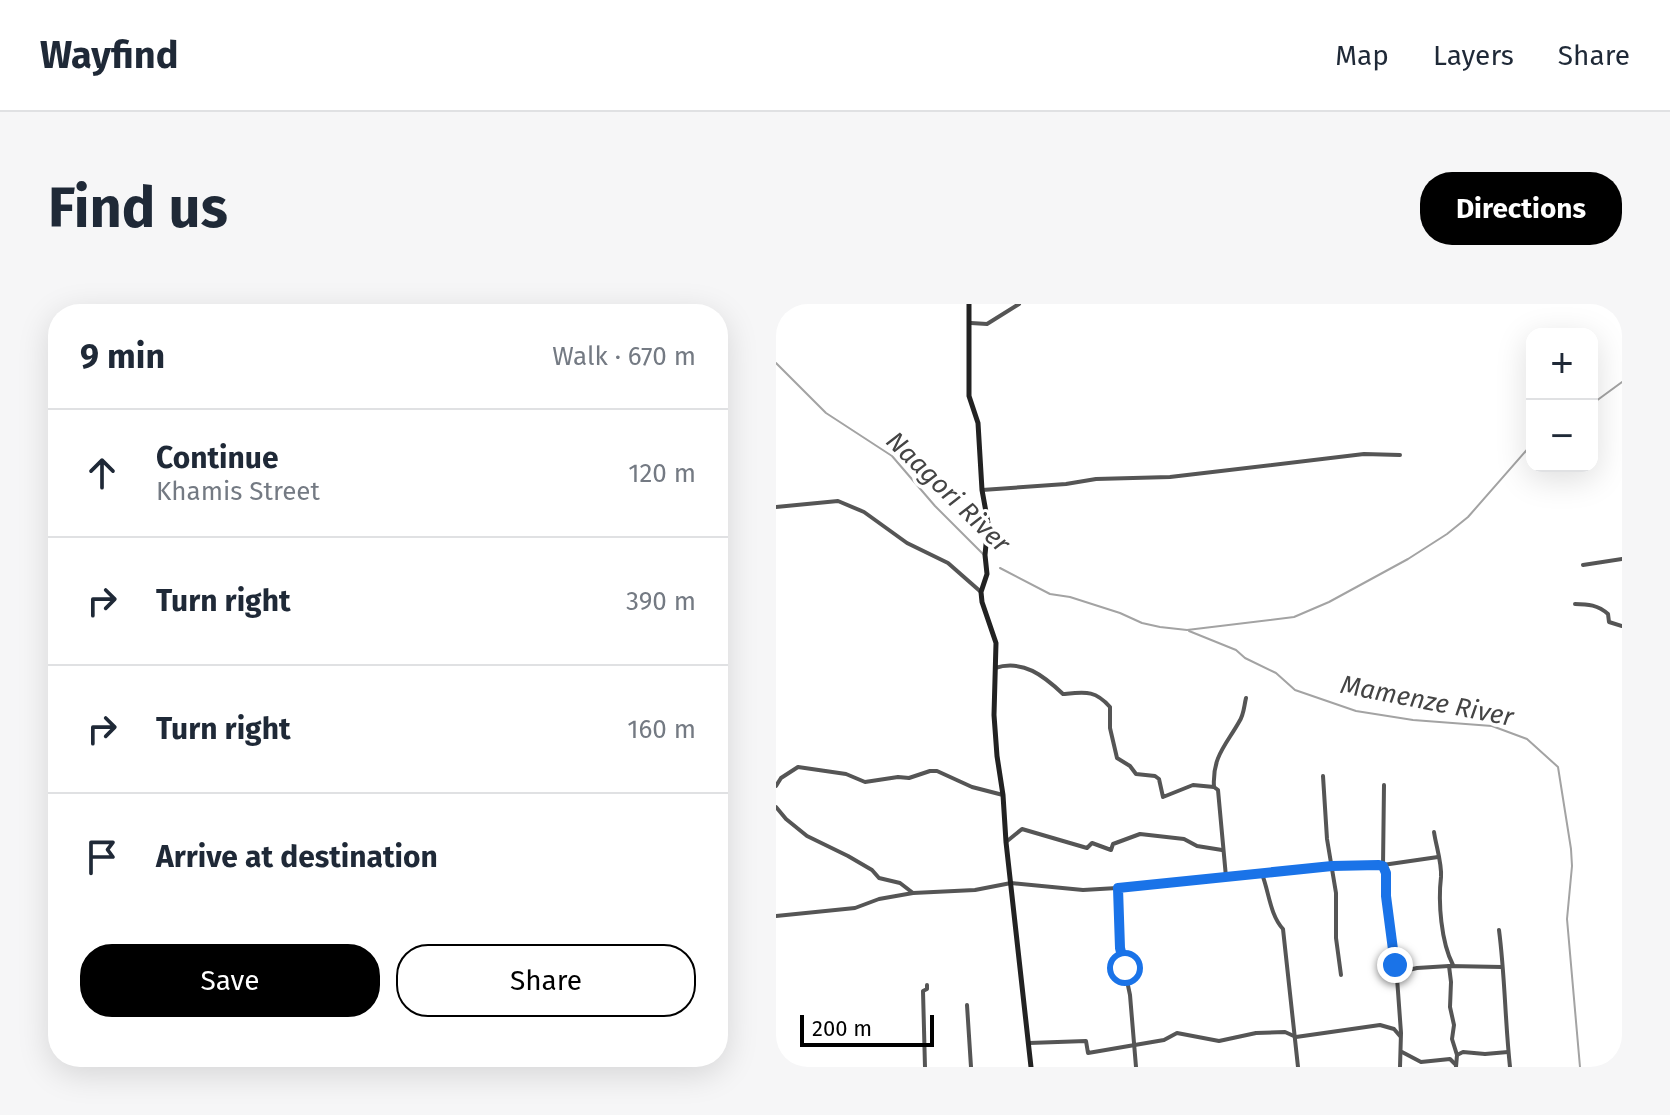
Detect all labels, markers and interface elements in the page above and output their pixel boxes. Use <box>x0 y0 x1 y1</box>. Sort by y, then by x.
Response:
text: Wayfind <box>40 32 178 78</box>
text: Map <box>1335 39 1389 72</box>
text: Layers <box>1433 39 1514 72</box>
text: Share <box>1558 39 1630 72</box>
button: Directions <box>1420 172 1622 245</box>
text: Find us <box>48 175 228 242</box>
map controls <box>1526 328 1598 472</box>
button: + <box>1526 328 1598 400</box>
text: 9 min <box>80 336 165 377</box>
text: Walk · 670 m <box>552 341 696 372</box>
button: − <box>1526 400 1598 472</box>
water label: Naagori River <box>880 425 1017 559</box>
text: Continue <box>156 440 279 476</box>
icon: ahead <box>80 451 124 495</box>
text: 120 m <box>628 458 696 489</box>
text: Khamis Street <box>156 476 320 507</box>
icon: right <box>80 579 124 623</box>
text: Turn right <box>156 583 291 619</box>
text: 390 m <box>626 586 696 617</box>
water label: Mamenze River <box>1338 669 1517 733</box>
icon: right <box>80 707 124 751</box>
text: Turn right <box>156 711 291 747</box>
text: 160 m <box>627 714 696 745</box>
icon: arrive <box>80 835 124 879</box>
text: Arrive at destination <box>156 839 438 875</box>
button: Save <box>80 944 380 1017</box>
button: Share <box>396 944 696 1017</box>
route end <box>1377 947 1413 983</box>
route start <box>1107 950 1143 986</box>
scale bar <box>800 1011 934 1047</box>
text: 200 m <box>812 1015 872 1042</box>

